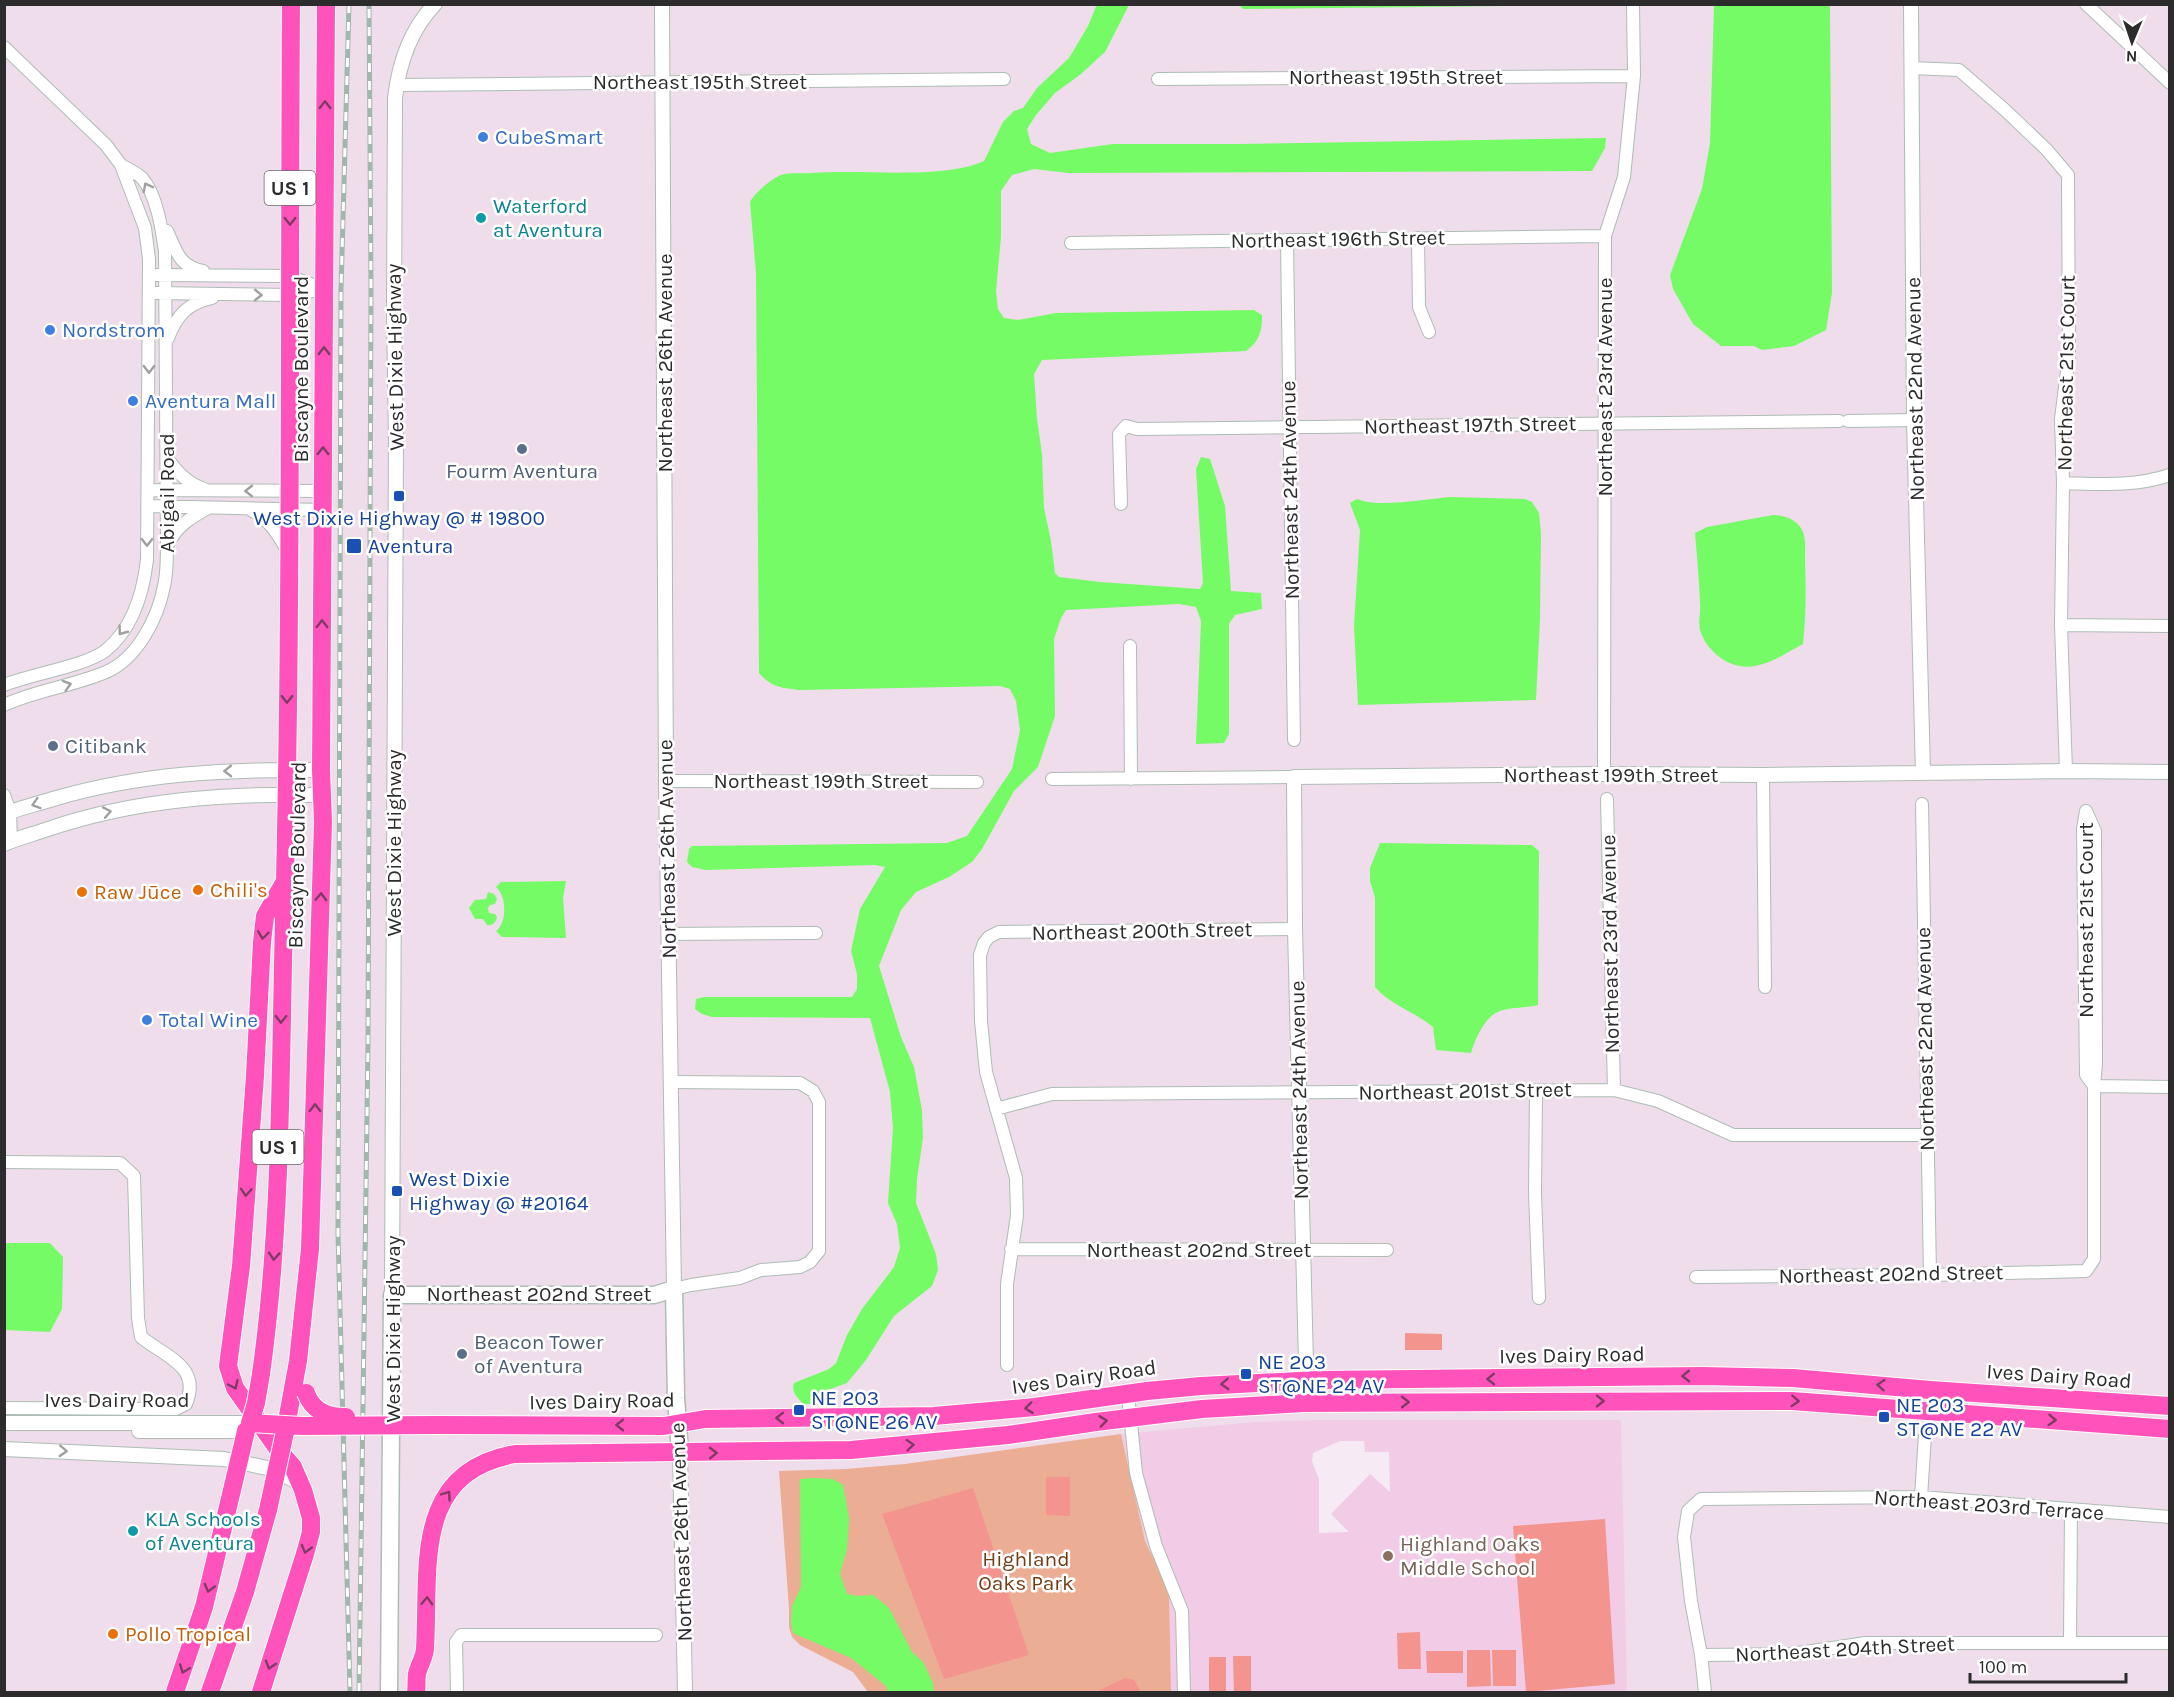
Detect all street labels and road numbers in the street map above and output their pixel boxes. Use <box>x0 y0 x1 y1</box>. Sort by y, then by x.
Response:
street label: Northeast 195th Street <box>1289 65 1503 89</box>
street label: Northeast 195th Street <box>593 70 807 94</box>
road number: US 1 <box>264 171 316 205</box>
street label: Northeast 196th Street <box>1231 225 1446 253</box>
street label: Northeast 26th Avenue <box>653 253 677 473</box>
street label: West Dixie Highway <box>381 263 409 451</box>
street label: Biscayne Boulevard <box>289 275 313 463</box>
street label: Northeast 21st Court <box>2052 275 2080 471</box>
street label: Northeast 22nd Avenue <box>1901 277 1929 501</box>
street label: Northeast 23rd Avenue <box>1593 278 1617 496</box>
street label: Northeast 24th Avenue <box>1276 380 1304 600</box>
street label: Northeast 197th Street <box>1364 411 1577 439</box>
street label: Abigail Road <box>155 433 179 553</box>
street label: Northeast 26th Avenue <box>653 739 681 959</box>
street label: West Dixie Highway <box>382 749 406 937</box>
street label: Biscayne Boulevard <box>283 761 311 949</box>
street label: Northeast 199th Street <box>1504 763 1718 787</box>
street label: Northeast 199th Street <box>714 769 928 793</box>
street label: Northeast 21st Court <box>2074 822 2098 1018</box>
street label: Northeast 23rd Avenue <box>1596 834 1624 1054</box>
street label: Northeast 200th Street <box>1032 917 1253 945</box>
street label: Northeast 22nd Avenue <box>1911 927 1939 1151</box>
street label: Northeast 24th Avenue <box>1285 980 1313 1200</box>
street label: Northeast 201st Street <box>1358 1077 1572 1105</box>
road number: US 1 <box>252 1130 304 1164</box>
street label: West Dixie Highway <box>381 1235 405 1423</box>
street label: Northeast 202nd Street <box>1087 1238 1312 1262</box>
street label: Northeast 202nd Street <box>1778 1260 2004 1288</box>
street label: Northeast 202nd Street <box>427 1282 652 1306</box>
street label: Ives Dairy Road <box>1499 1342 1645 1368</box>
street label: Ives Dairy Road <box>1010 1355 1158 1399</box>
street label: Ives Dairy Road <box>1986 1359 2132 1393</box>
street label: Ives Dairy Road <box>44 1388 190 1412</box>
street label: Ives Dairy Road <box>529 1388 675 1414</box>
street label: Northeast 26th Avenue <box>665 1422 697 1642</box>
street label: Northeast 203rd Terrace <box>1873 1485 2105 1525</box>
street label: Northeast 204th Street <box>1735 1631 1955 1667</box>

